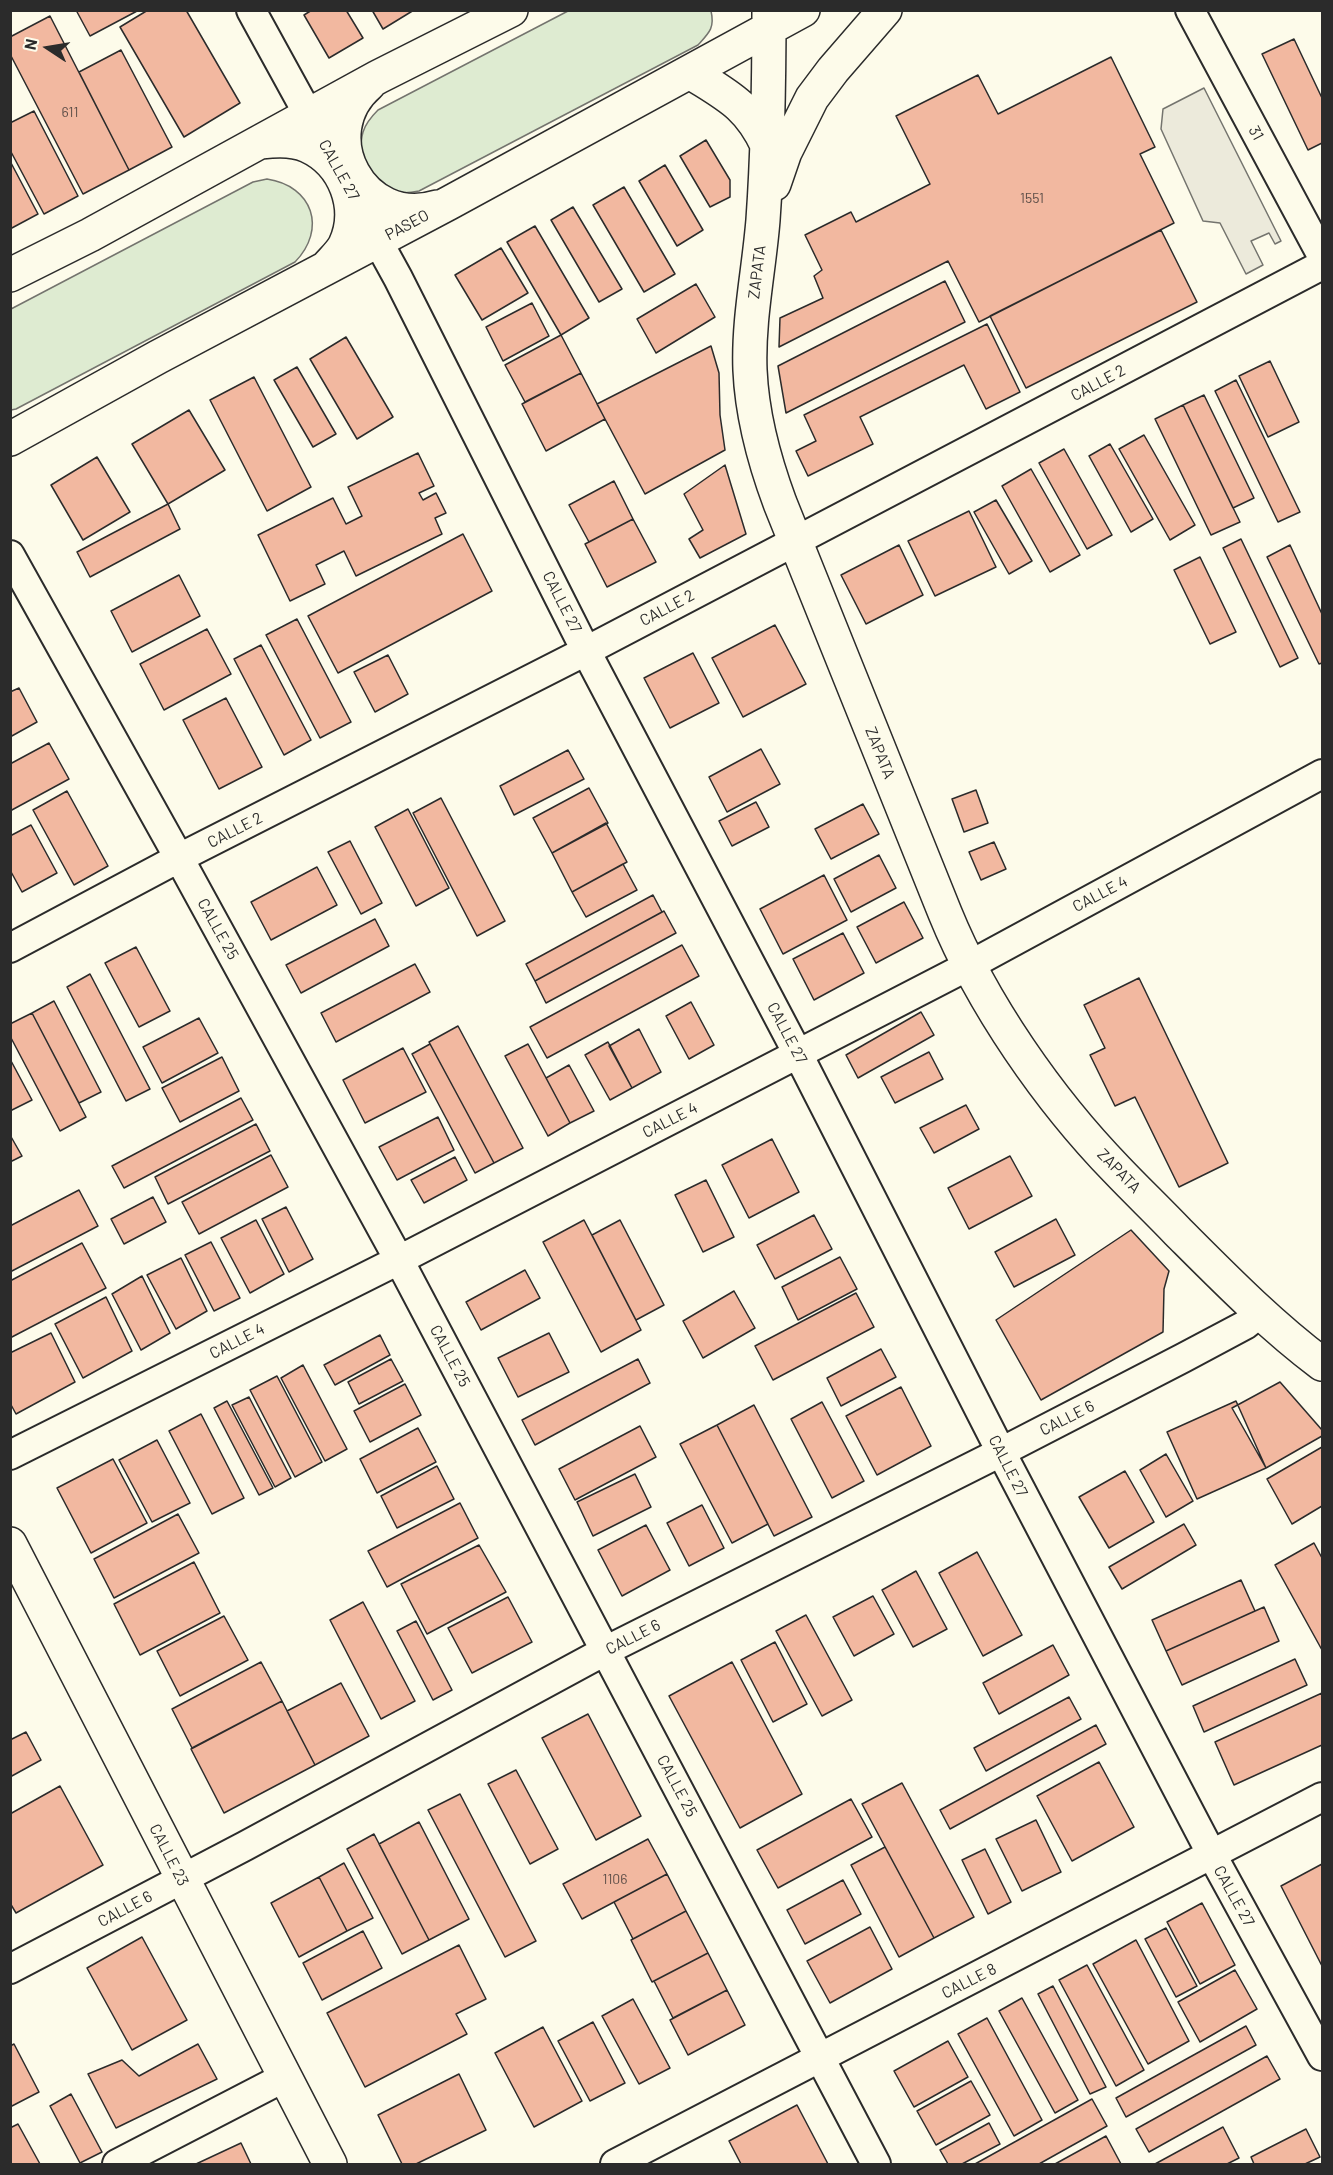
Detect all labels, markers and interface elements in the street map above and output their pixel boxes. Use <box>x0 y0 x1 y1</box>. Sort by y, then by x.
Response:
north arrow <box>18 18 78 78</box>
text: N <box>20 37 40 51</box>
house number: 611 <box>62 104 78 120</box>
street label: 31 <box>1244 122 1268 144</box>
street label: CALLE 27 <box>314 136 364 204</box>
house number: 1551 <box>1020 190 1044 206</box>
street label: PASEO <box>382 205 432 245</box>
street label: ZAPATA <box>744 244 770 300</box>
street label: CALLE 2 <box>1067 361 1129 405</box>
street label: CALLE 27 <box>538 568 586 636</box>
street label: CALLE 2 <box>636 586 698 630</box>
street label: ZAPATA <box>861 724 899 782</box>
street label: CALLE 2 <box>204 808 266 852</box>
street label: CALLE 4 <box>1069 872 1131 916</box>
street label: CALLE 25 <box>193 895 243 963</box>
street label: CALLE 27 <box>763 999 811 1067</box>
street label: CALLE 4 <box>639 1098 701 1142</box>
street label: ZAPATA <box>1093 1145 1145 1197</box>
street label: CALLE 4 <box>206 1319 268 1363</box>
street label: CALLE 25 <box>426 1322 474 1390</box>
street label: CALLE 6 <box>1036 1396 1098 1440</box>
street label: CALLE 27 <box>984 1432 1032 1500</box>
street label: CALLE 6 <box>602 1615 664 1659</box>
street label: CALLE 25 <box>653 1752 701 1820</box>
street label: CALLE 23 <box>145 1821 193 1889</box>
street label: CALLE 27 <box>1209 1862 1259 1930</box>
house number: 1106 <box>603 1871 627 1887</box>
street label: CALLE 6 <box>95 1887 155 1931</box>
street label: CALLE 8 <box>938 1959 1000 2003</box>

